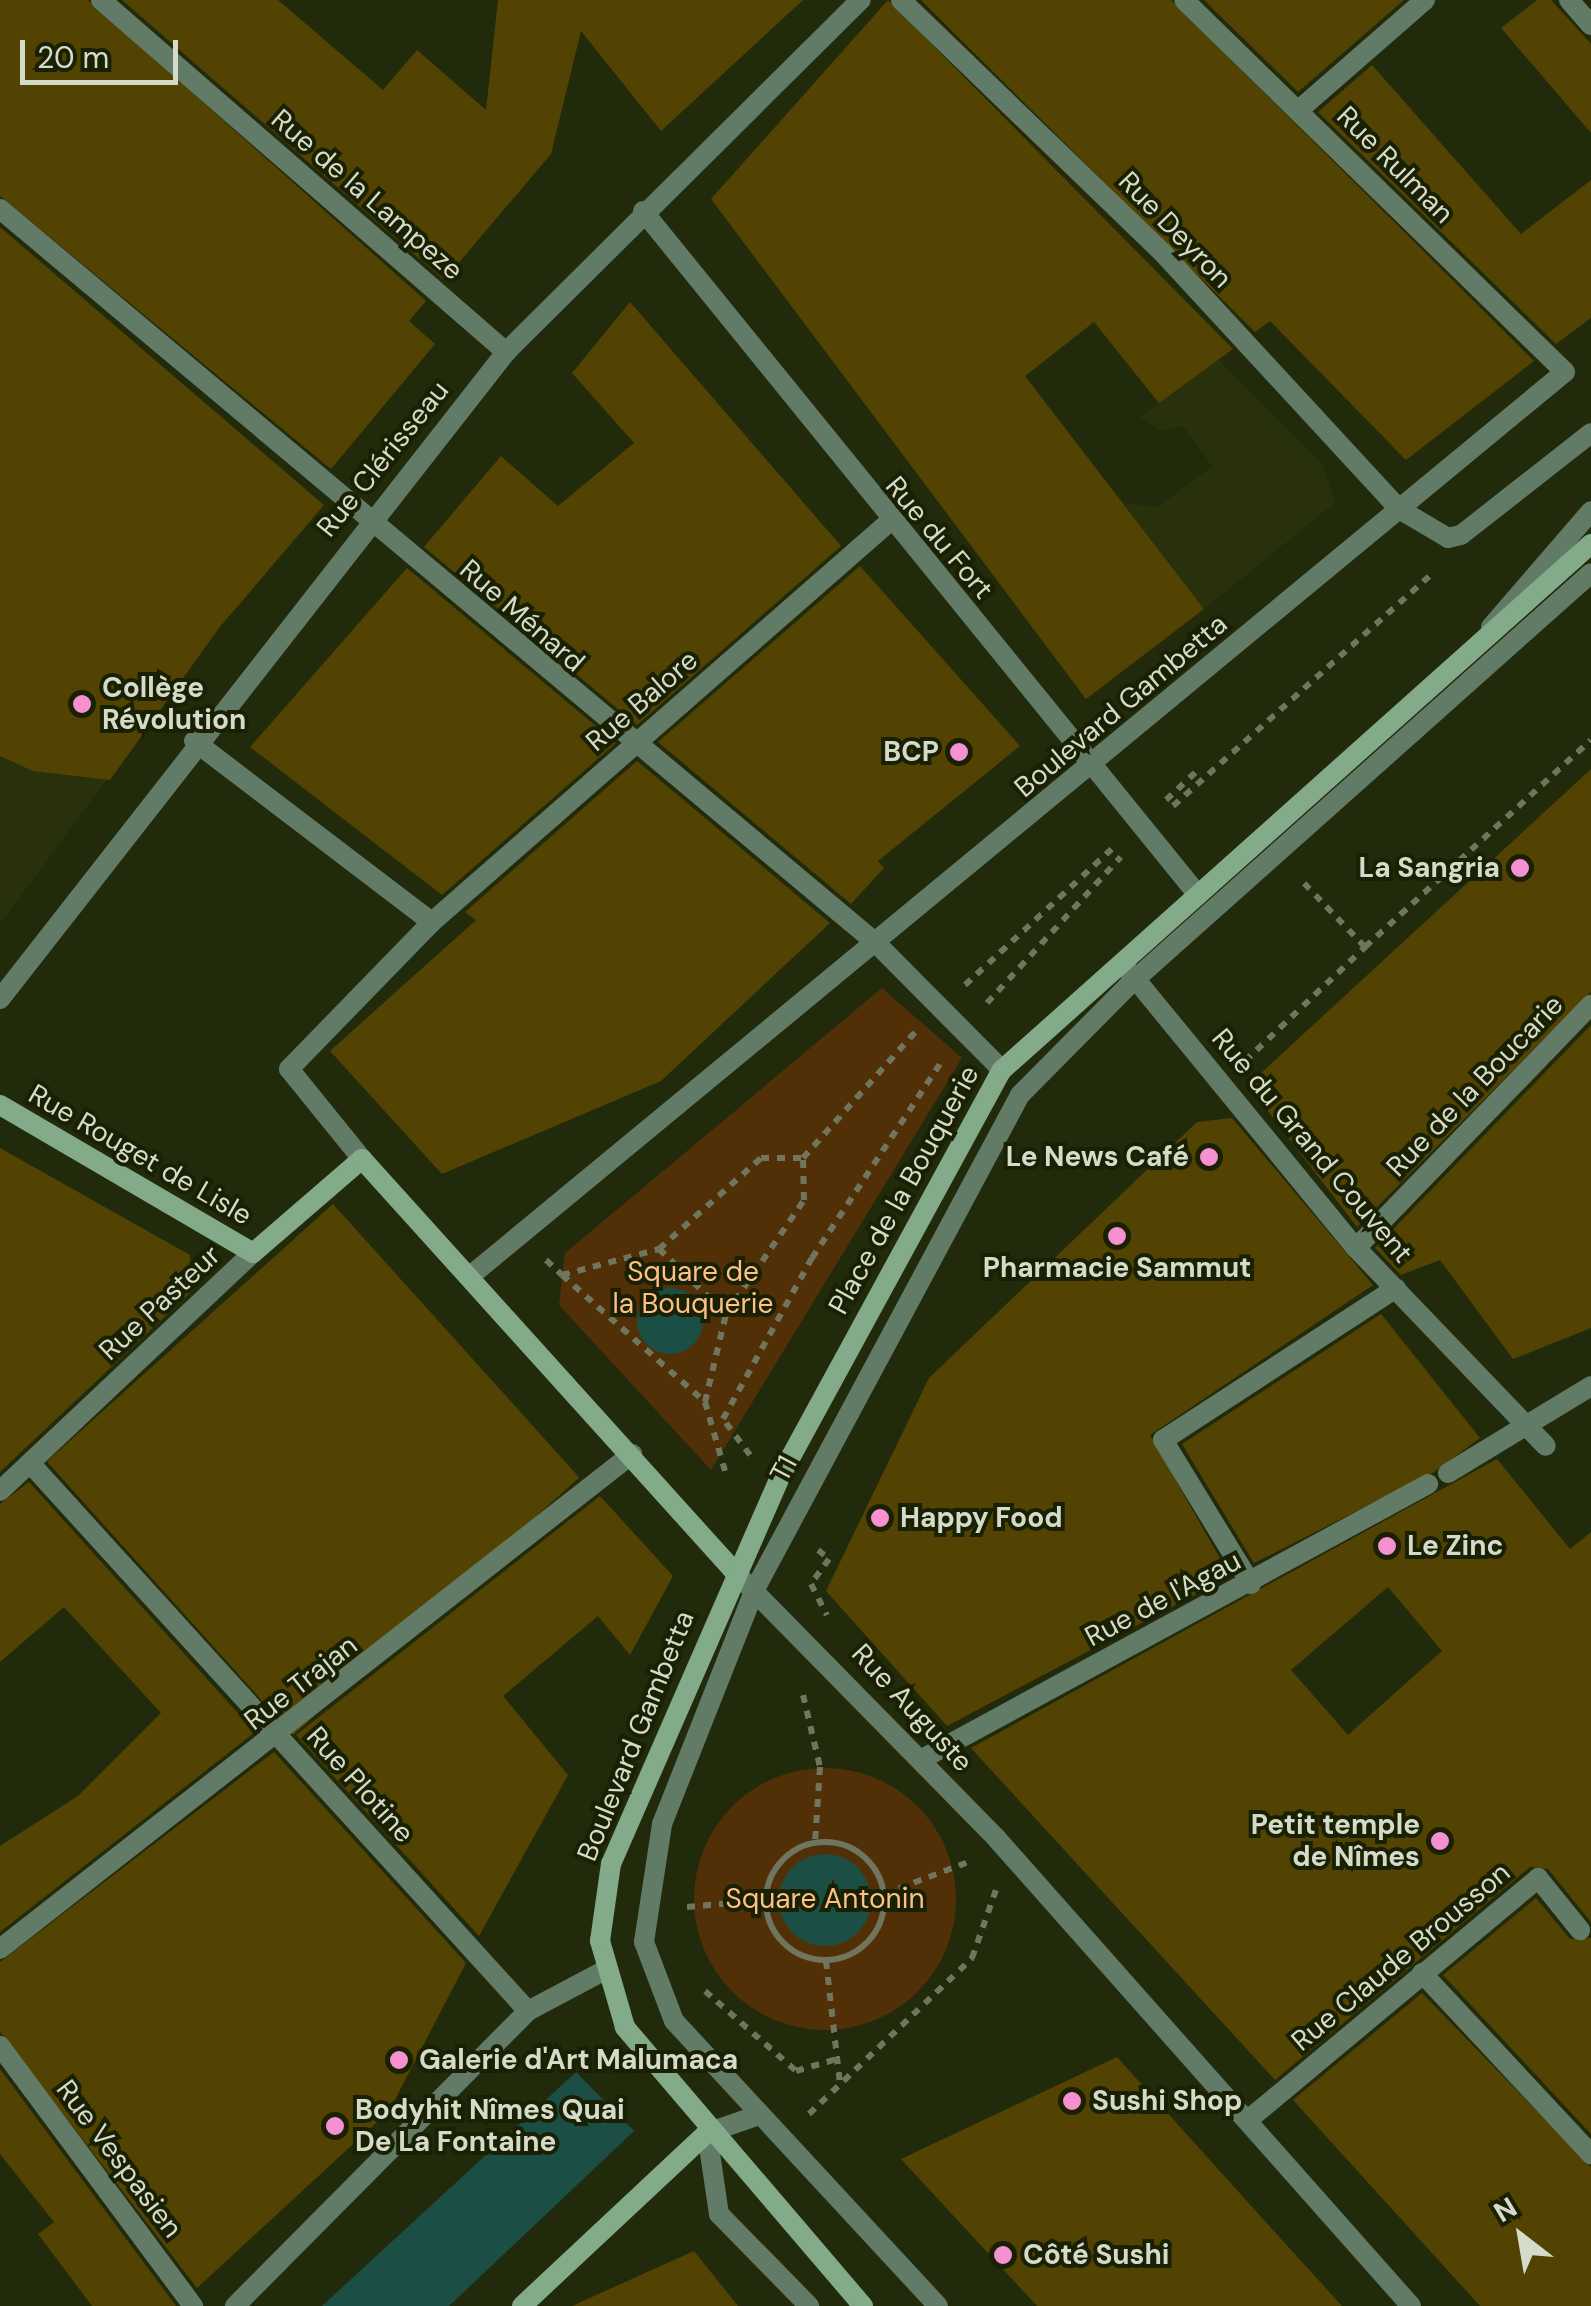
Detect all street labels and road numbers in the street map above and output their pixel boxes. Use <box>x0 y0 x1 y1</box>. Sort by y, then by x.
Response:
street label: Rue Rulman <box>1330 100 1460 230</box>
street label: Rue de la Lampeze <box>264 103 470 287</box>
street label: Rue Deyron <box>1111 165 1239 295</box>
street label: Rue Clérisseau <box>310 374 456 544</box>
street label: Rue du Fort <box>878 470 1000 606</box>
street label: Rue Ménard <box>453 553 591 679</box>
street label: Boulevard Gambetta <box>1008 607 1234 805</box>
street label: Rue Balore <box>579 643 705 759</box>
street label: Rue de la Boucarie <box>1380 988 1570 1184</box>
street label: Rue du Grand Couvent <box>1204 1022 1420 1270</box>
street label: Place de la Bouquerie <box>822 1060 986 1320</box>
street label: Rue Rouget de Lisle <box>22 1077 258 1233</box>
street label: Rue Pasteur <box>93 1238 227 1368</box>
street label: T1 <box>763 1450 805 1488</box>
street label: Rue de l'Agau <box>1079 1544 1247 1654</box>
street label: Boulevard Gambetta <box>570 1606 702 1866</box>
street label: Rue Trajan <box>238 1629 364 1737</box>
street label: Rue Auguste <box>844 1637 980 1779</box>
street label: Rue Plotine <box>299 1720 421 1850</box>
street label: Rue Claude Brousson <box>1285 1856 1517 2058</box>
street label: Rue Vespasien <box>49 2074 189 2244</box>

